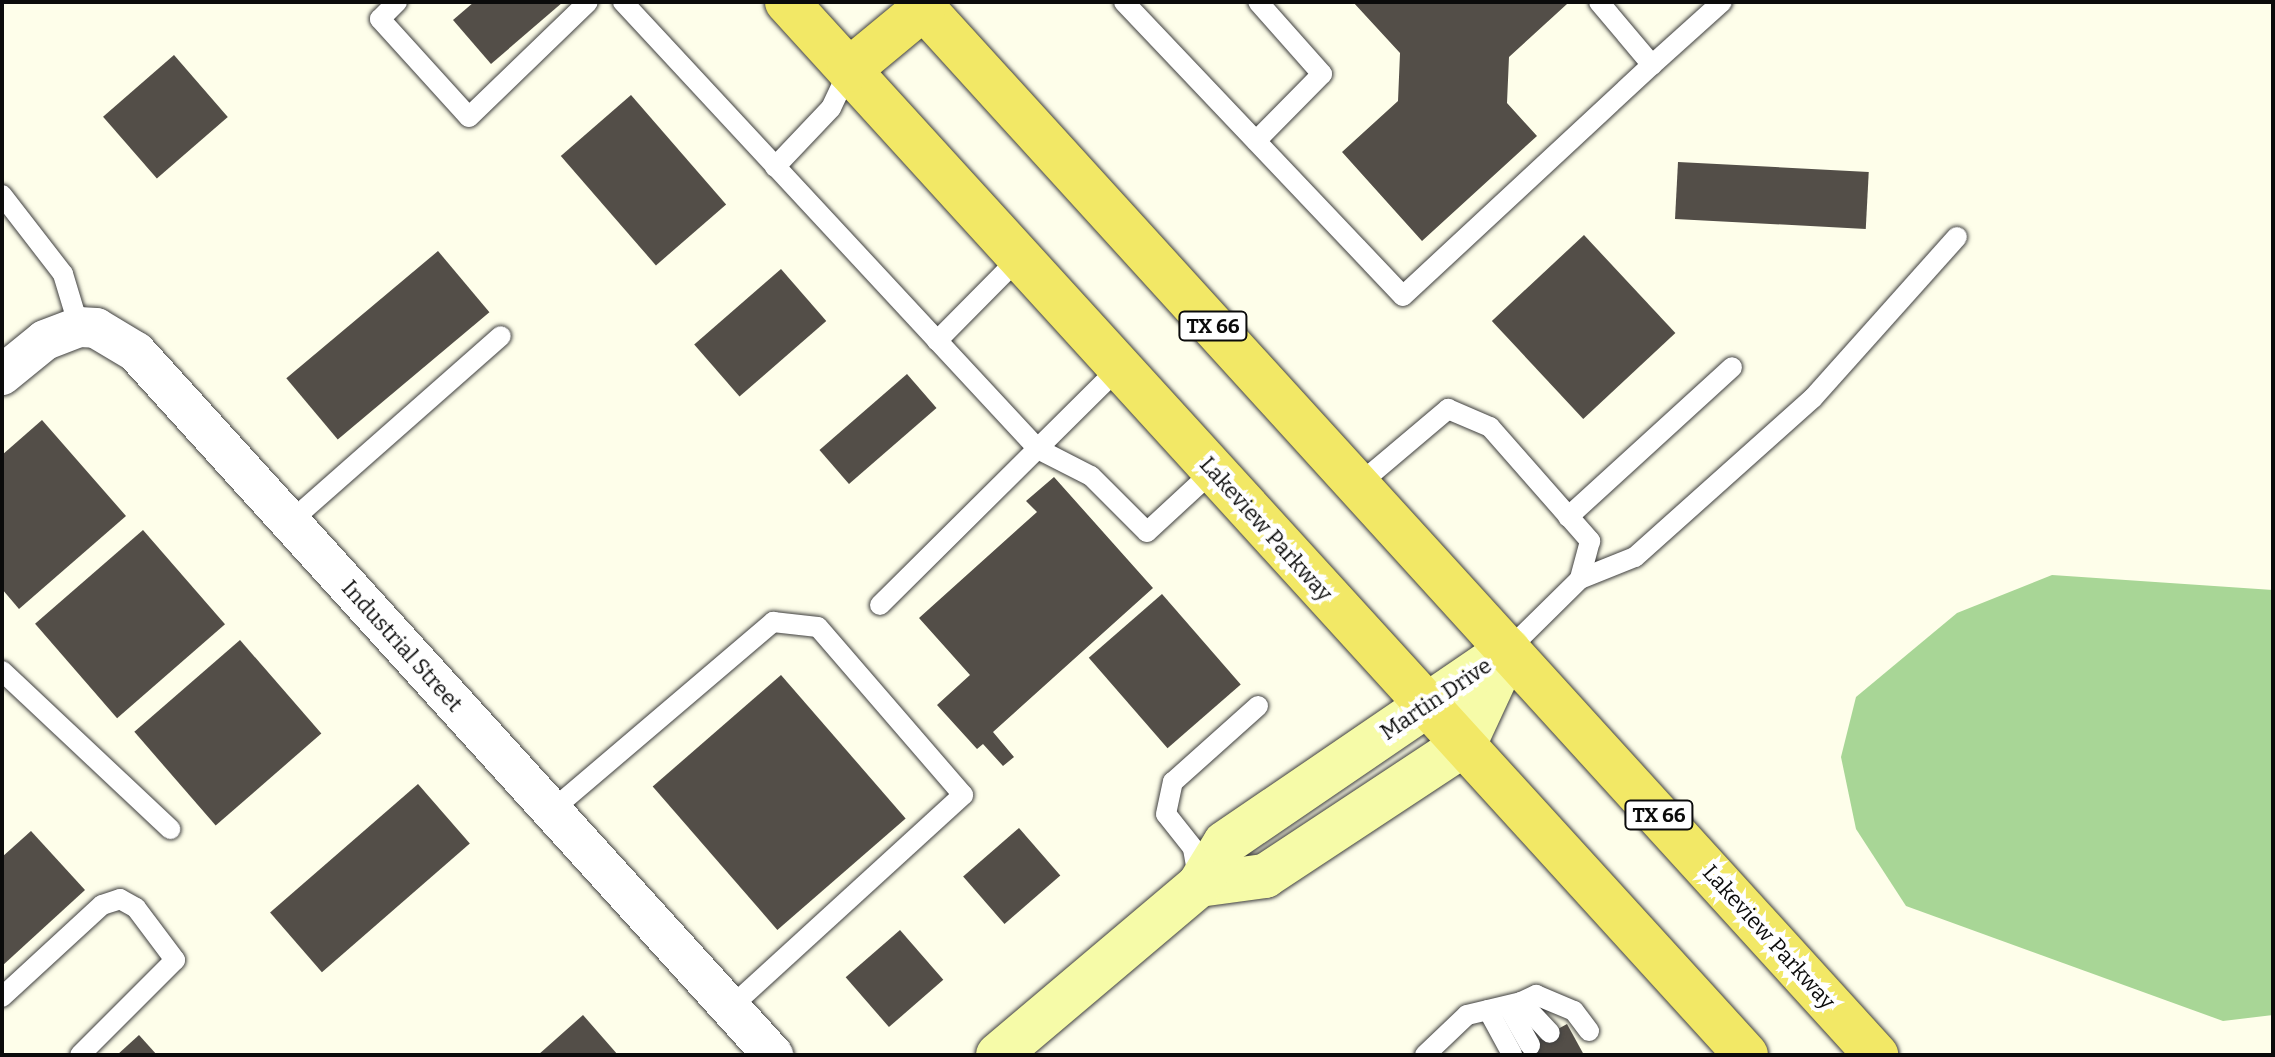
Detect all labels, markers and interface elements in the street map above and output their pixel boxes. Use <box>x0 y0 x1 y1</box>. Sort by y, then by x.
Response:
road number: TX 66 <box>1177 310 1249 342</box>
street label: Lakeview Parkway <box>1194 451 1338 607</box>
street label: Industrial Street <box>336 575 468 717</box>
street label: Martin Drive <box>1376 652 1496 746</box>
road number: TX 66 <box>1623 799 1695 831</box>
street label: Lakeview Parkway <box>1697 859 1841 1015</box>

